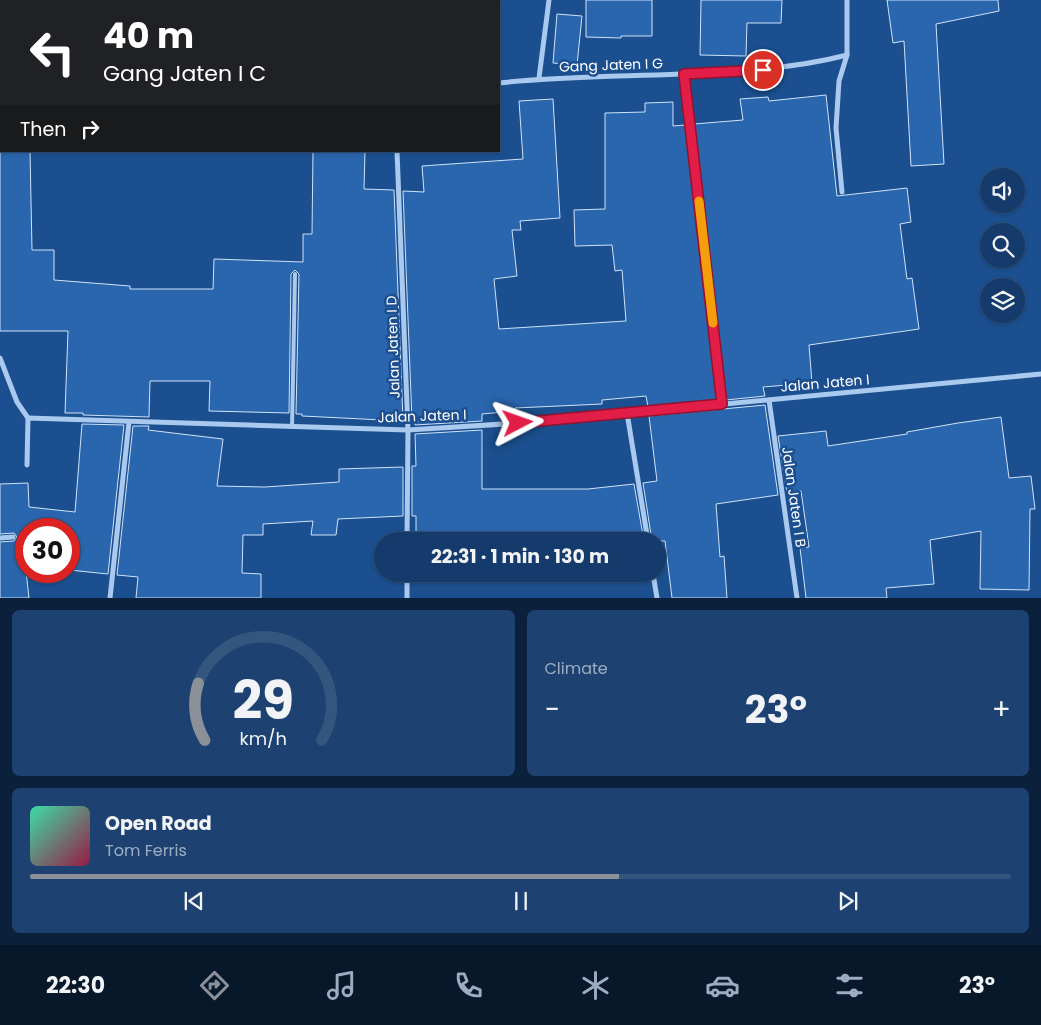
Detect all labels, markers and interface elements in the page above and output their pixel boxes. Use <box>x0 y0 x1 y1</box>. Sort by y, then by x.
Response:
text: 40 m <box>103 11 194 60</box>
icon: left <box>20 20 85 85</box>
pin <box>742 49 784 91</box>
street label: Gang Jaten I G <box>559 53 663 77</box>
icon: arrive <box>749 56 777 84</box>
text: Gang Jaten I C <box>103 58 266 89</box>
icon: right <box>76 115 104 143</box>
text: Then <box>20 116 66 143</box>
map controls <box>980 168 1025 323</box>
button: sound <box>980 168 1025 213</box>
button: search <box>980 223 1025 268</box>
button: layers <box>980 278 1025 323</box>
street label: Jalan Jaten I D <box>381 295 405 399</box>
street label: Jalan Jaten I <box>780 369 870 397</box>
position arrow <box>491 396 543 448</box>
street label: Jalan Jaten I <box>377 404 467 428</box>
street label: Jalan Jaten I B <box>777 445 811 549</box>
speed limit sign: 30 <box>15 518 80 583</box>
text: 22:31 · 1 min · 130 m <box>431 543 609 570</box>
text: Climate <box>545 657 608 680</box>
text: 29 <box>232 664 294 737</box>
text: 23° <box>745 683 807 736</box>
text: − <box>545 690 560 729</box>
text: + <box>992 690 1011 729</box>
text: km/h <box>239 726 287 751</box>
text: Open Road <box>105 810 212 837</box>
text: Tom Ferris <box>105 839 187 862</box>
icon: previous <box>180 887 208 915</box>
icon: pause <box>507 887 535 915</box>
icon: next <box>834 887 862 915</box>
icon: directions <box>197 968 232 1003</box>
icon: music <box>324 968 359 1003</box>
icon: phone <box>451 968 486 1003</box>
icon: climate <box>578 968 613 1003</box>
icon: car <box>705 968 740 1003</box>
icon: filters <box>832 968 867 1003</box>
text: 22:30 <box>46 970 105 1001</box>
text: 23° <box>959 970 995 1001</box>

